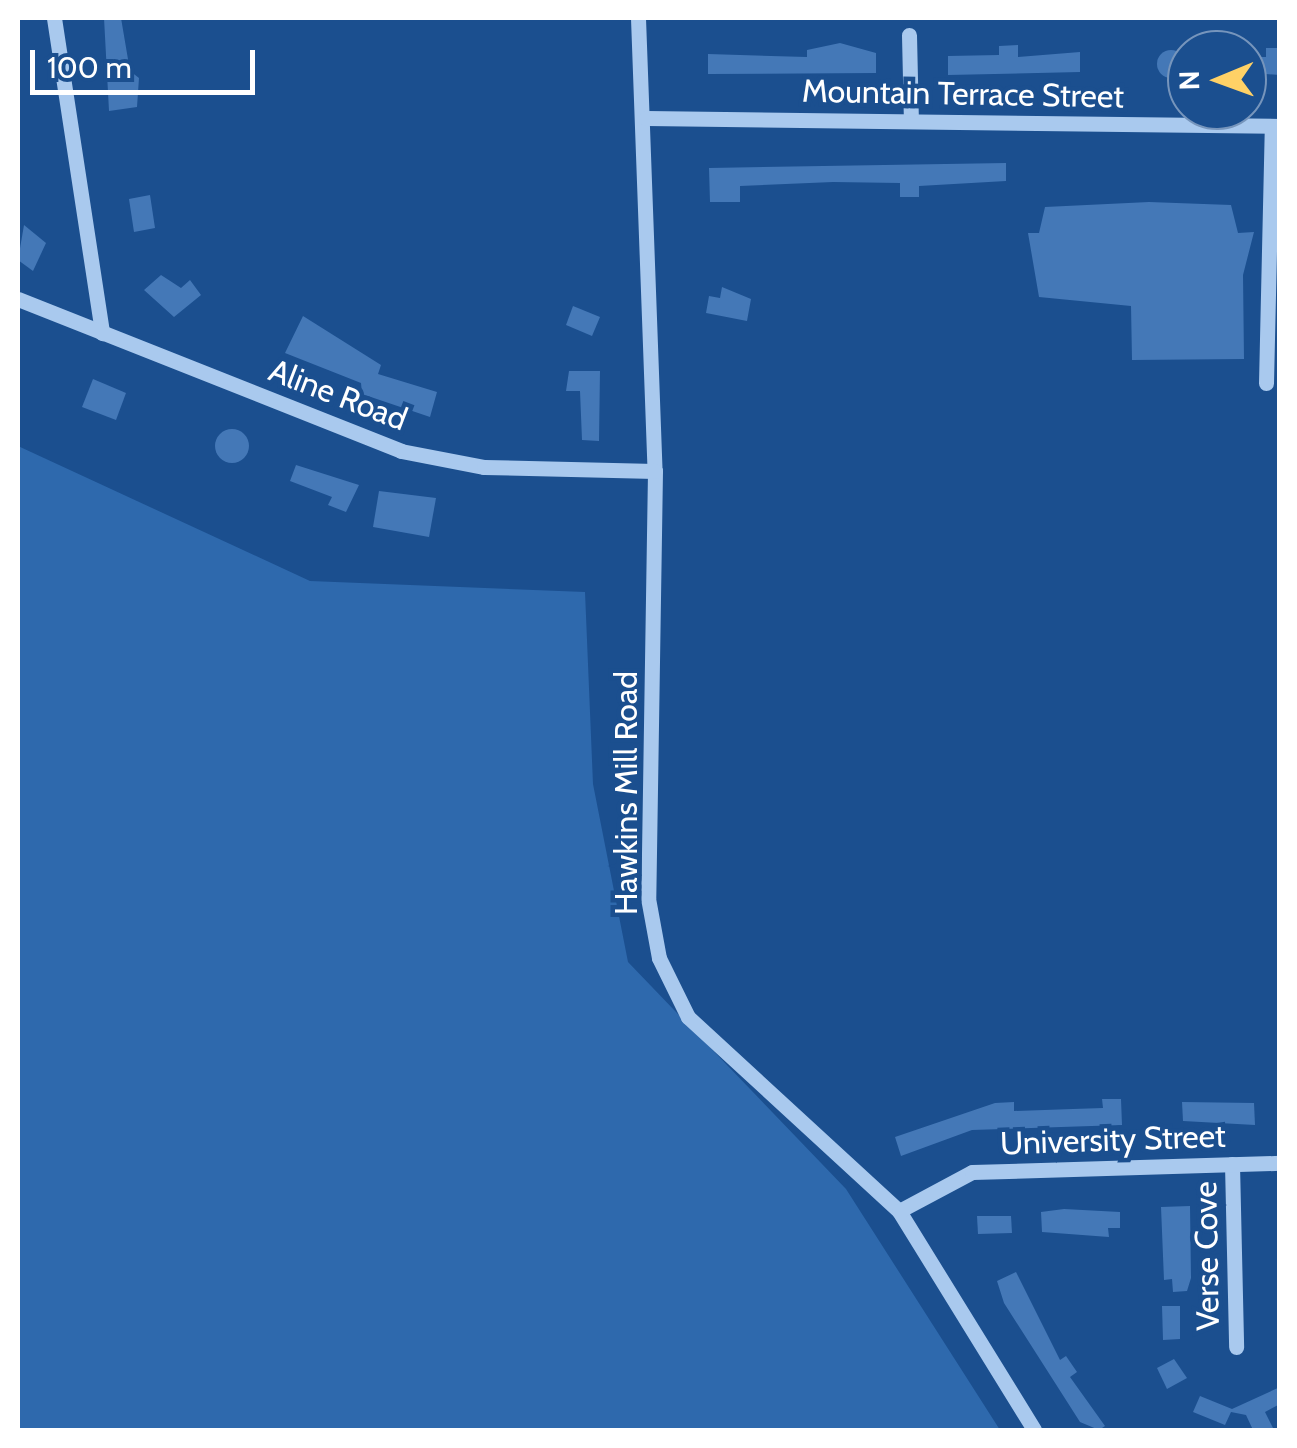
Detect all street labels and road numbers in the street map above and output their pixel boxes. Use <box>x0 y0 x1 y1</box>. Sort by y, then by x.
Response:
street label: Mountain Terrace Street <box>802 72 1124 116</box>
street label: Aline Road <box>264 351 412 439</box>
street label: Hawkins Mill Road <box>607 671 645 915</box>
street label: University Street <box>1000 1117 1226 1163</box>
street label: Verse Cove <box>1186 1181 1228 1331</box>

